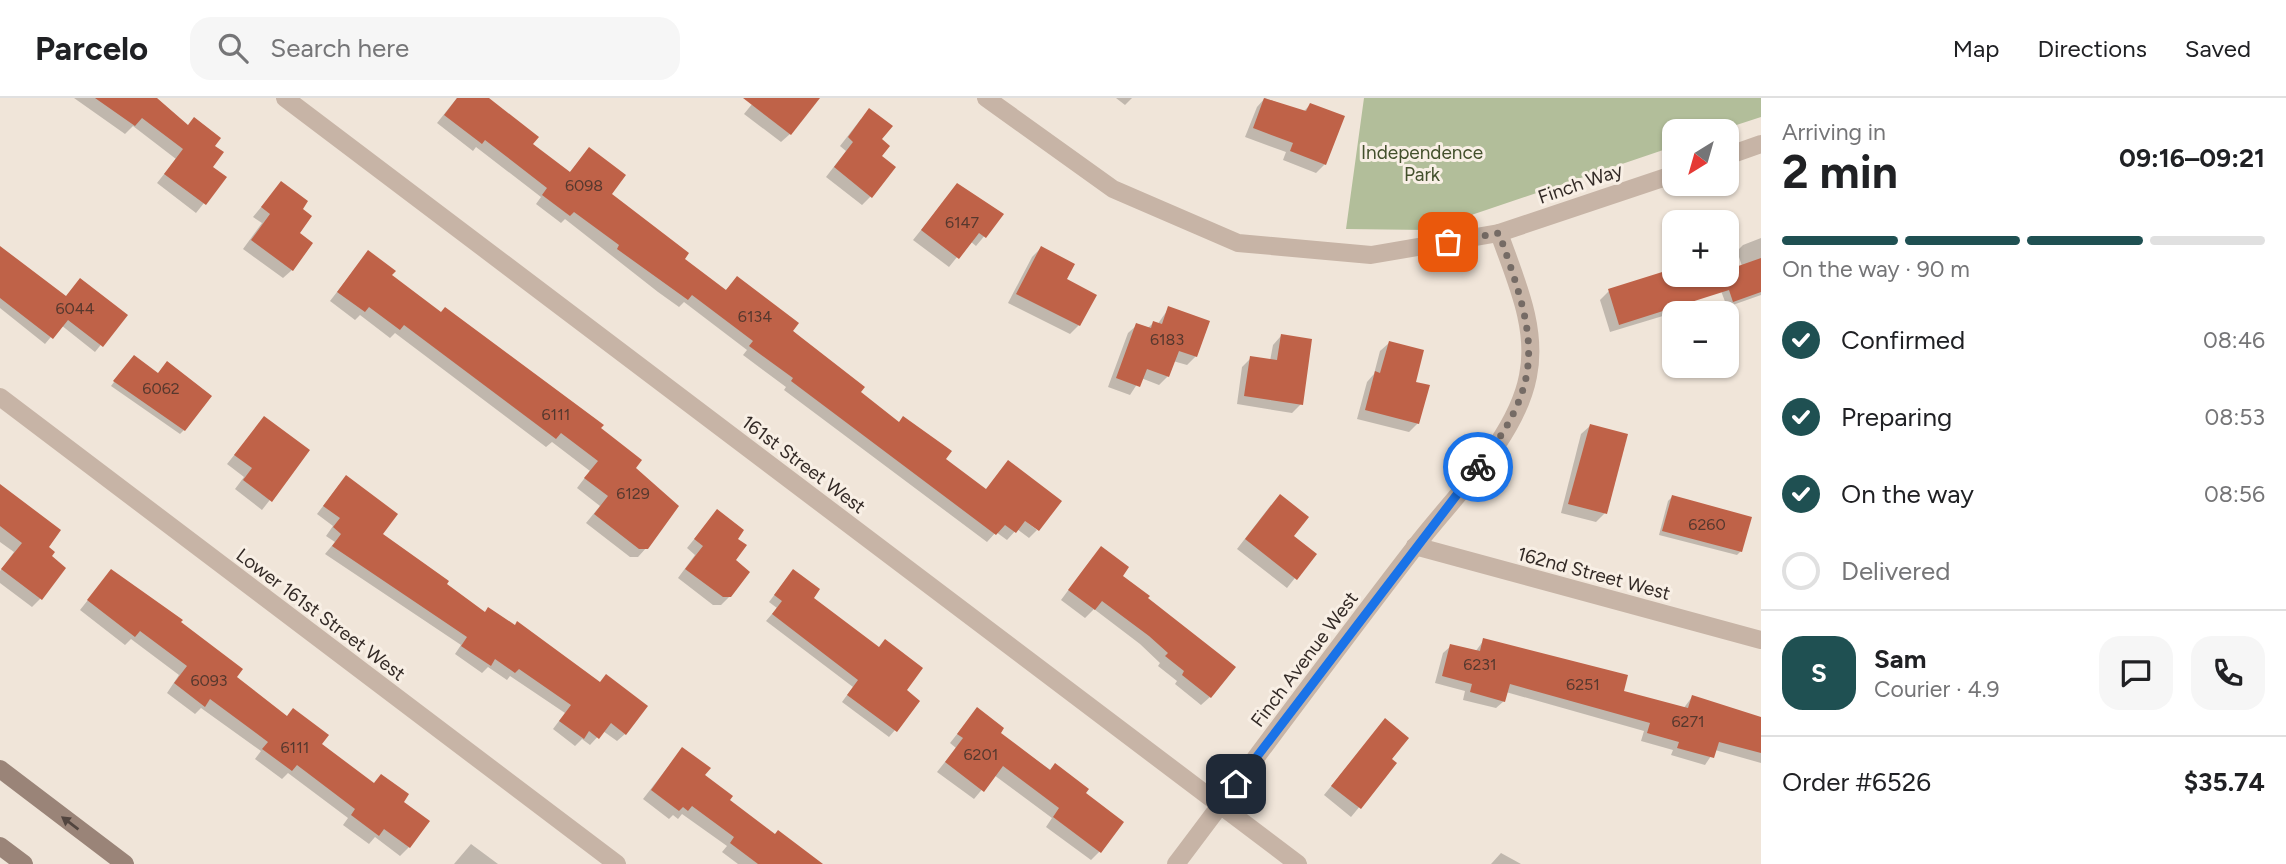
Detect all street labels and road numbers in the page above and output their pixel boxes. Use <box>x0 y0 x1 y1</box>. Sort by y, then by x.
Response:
street label: Finch Way <box>1535 158 1625 209</box>
street label: 161st Street West <box>737 410 870 518</box>
street label: 162nd Street West <box>1515 542 1673 605</box>
street label: Lower 161st Street West <box>232 543 410 686</box>
street label: Finch Avenue West <box>1246 587 1363 732</box>

